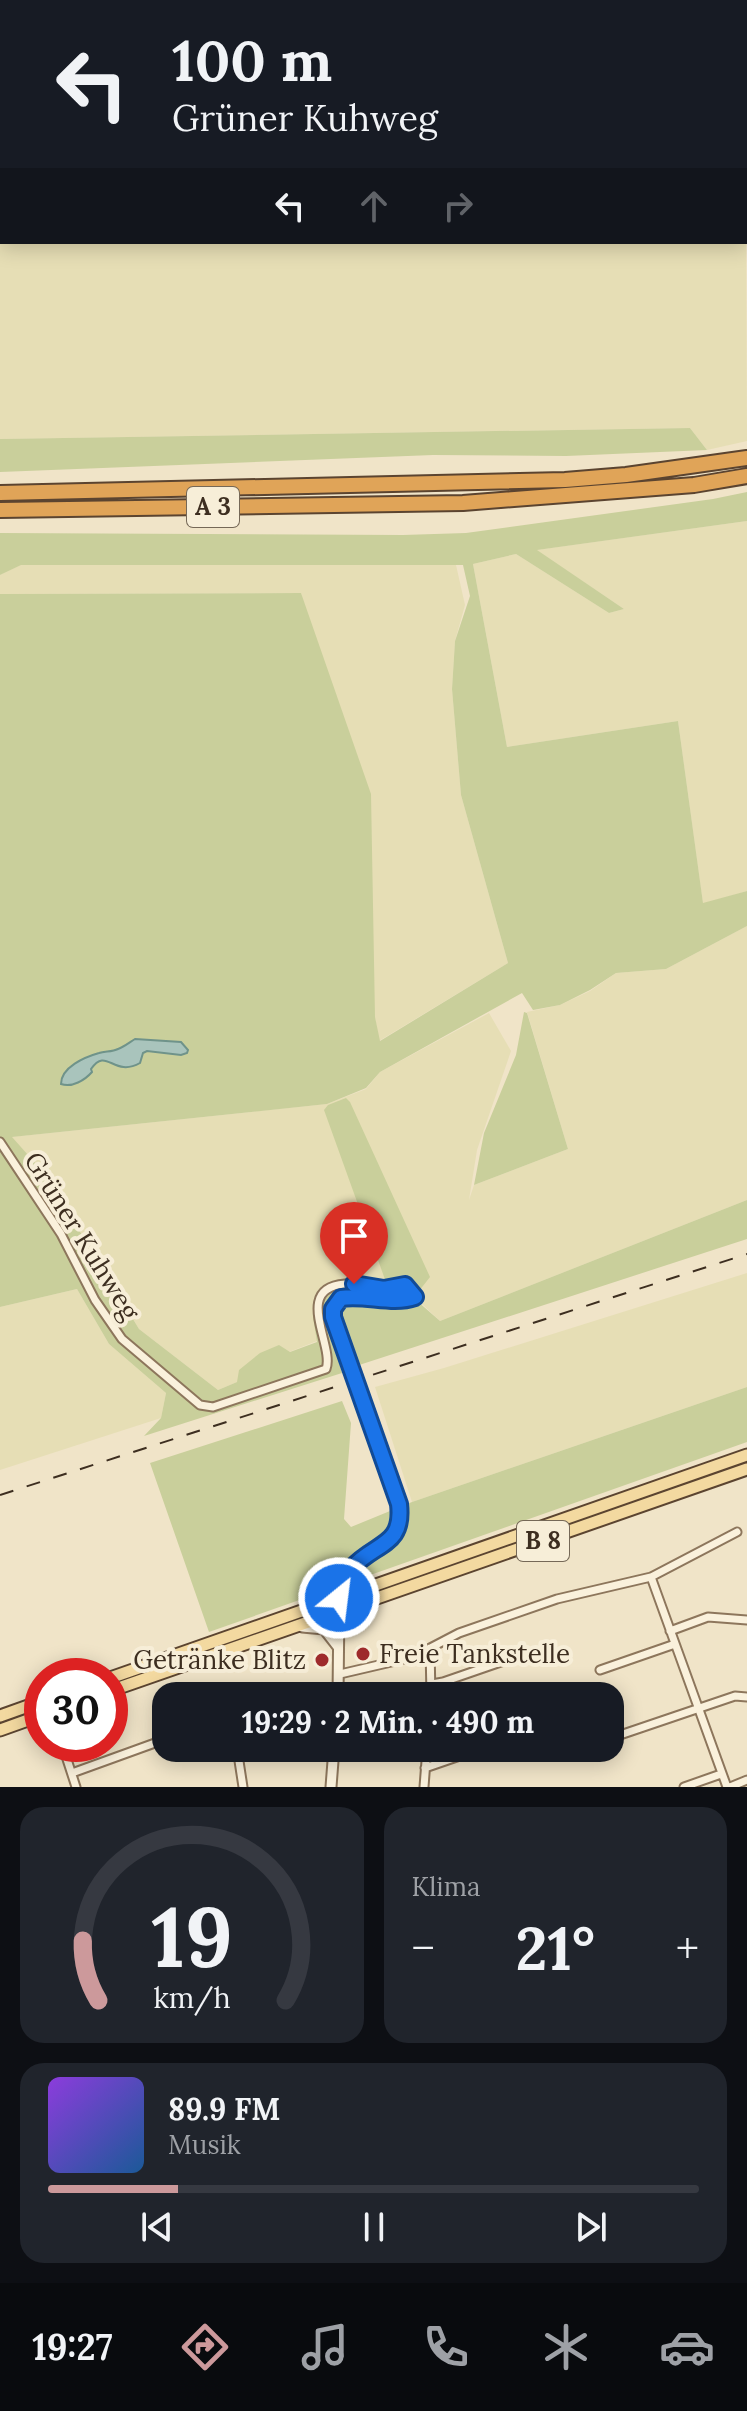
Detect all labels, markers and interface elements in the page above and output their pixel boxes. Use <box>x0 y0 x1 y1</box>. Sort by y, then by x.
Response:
text: 100 m <box>172 25 332 96</box>
icon: left <box>40 32 144 136</box>
text: Grüner Kuhweg <box>172 95 438 141</box>
icon: left <box>268 184 312 228</box>
icon: ahead <box>352 184 396 228</box>
icon: right <box>436 184 480 228</box>
road number: A 3 <box>187 487 239 527</box>
street label: Grüner Kuhweg <box>18 1146 148 1326</box>
pin <box>320 1202 388 1284</box>
icon: arrive <box>332 1214 376 1258</box>
road number: B 8 <box>517 1521 569 1561</box>
position arrow <box>297 1556 381 1640</box>
place label: Freie Tankstelle <box>379 1637 570 1670</box>
place label: Getränke Blitz <box>133 1643 306 1676</box>
marker: Freie Tankstelle <box>354 1645 372 1663</box>
marker: Getränke Blitz <box>313 1651 331 1669</box>
speed limit sign: 30 <box>24 1658 128 1762</box>
text: 19:29 · 2 Min. · 490 m <box>242 1703 534 1741</box>
text: Klima <box>412 1870 480 1903</box>
text: 19 <box>151 1883 233 1990</box>
text: 21° <box>516 1910 595 1986</box>
text: − <box>412 1920 435 1976</box>
text: + <box>676 1920 699 1976</box>
text: km/h <box>153 1979 230 2016</box>
text: 89.9 FM <box>168 2090 280 2128</box>
text: Musik <box>168 2128 241 2161</box>
icon: previous <box>135 2205 179 2249</box>
icon: pause <box>352 2205 396 2249</box>
icon: next <box>569 2205 613 2249</box>
icon: directions <box>177 2319 233 2375</box>
icon: music <box>297 2319 353 2375</box>
icon: phone <box>418 2319 474 2375</box>
icon: climate <box>538 2319 594 2375</box>
icon: car <box>659 2319 715 2375</box>
text: 19:27 <box>32 2324 113 2370</box>

